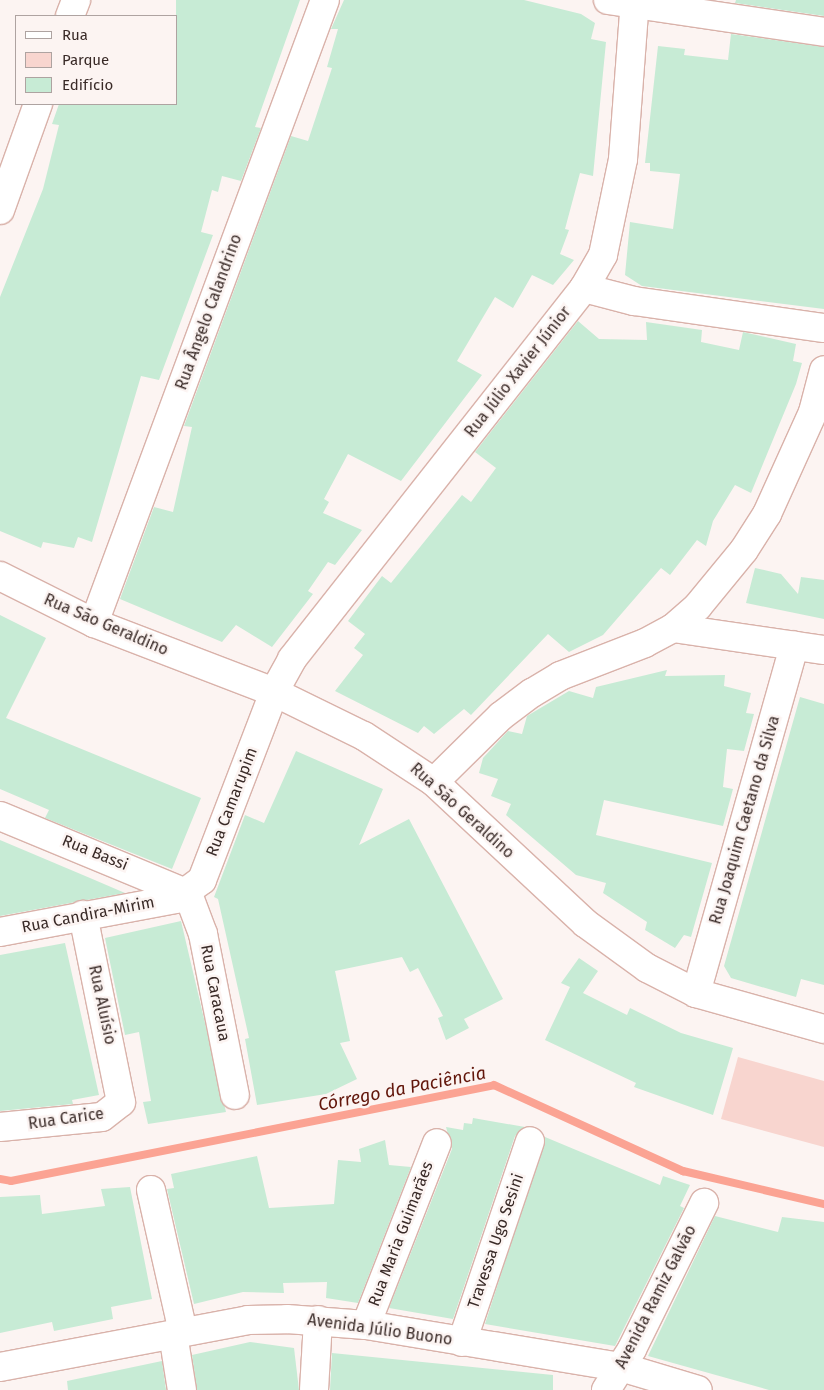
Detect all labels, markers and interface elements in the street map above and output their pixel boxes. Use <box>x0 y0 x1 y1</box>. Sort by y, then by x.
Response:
legend <box>15 15 178 105</box>
text: Rua <box>62 26 88 44</box>
text: Parque <box>62 51 109 69</box>
text: Edifício <box>62 76 113 94</box>
street label: Rua Ângelo Calandrino <box>172 231 246 393</box>
street label: Rua Júlio Xavier Júnior <box>461 303 575 441</box>
street label: Rua São Geraldino <box>41 590 171 660</box>
street label: Rua Joaquim Caetano da Silva <box>706 713 784 927</box>
street label: Rua Camarupim <box>202 745 262 859</box>
street label: Rua São Geraldino <box>406 759 518 863</box>
street label: Rua Bassi <box>59 831 131 875</box>
street label: Rua Candira-Mirim <box>20 893 156 937</box>
street label: Rua Caracaua <box>196 943 234 1043</box>
street label: Rua Aluísio <box>84 963 120 1047</box>
water label: Córrego da Paciência <box>316 1062 488 1116</box>
street label: Rua Carice <box>27 1104 105 1134</box>
street label: Rua Maria Guimarães <box>365 1159 437 1309</box>
street label: Travessa Ugo Sesini <box>464 1171 528 1311</box>
street label: Avenida Ramiz Galvão <box>611 1222 701 1372</box>
street label: Avenida Júlio Buono <box>306 1310 454 1350</box>

